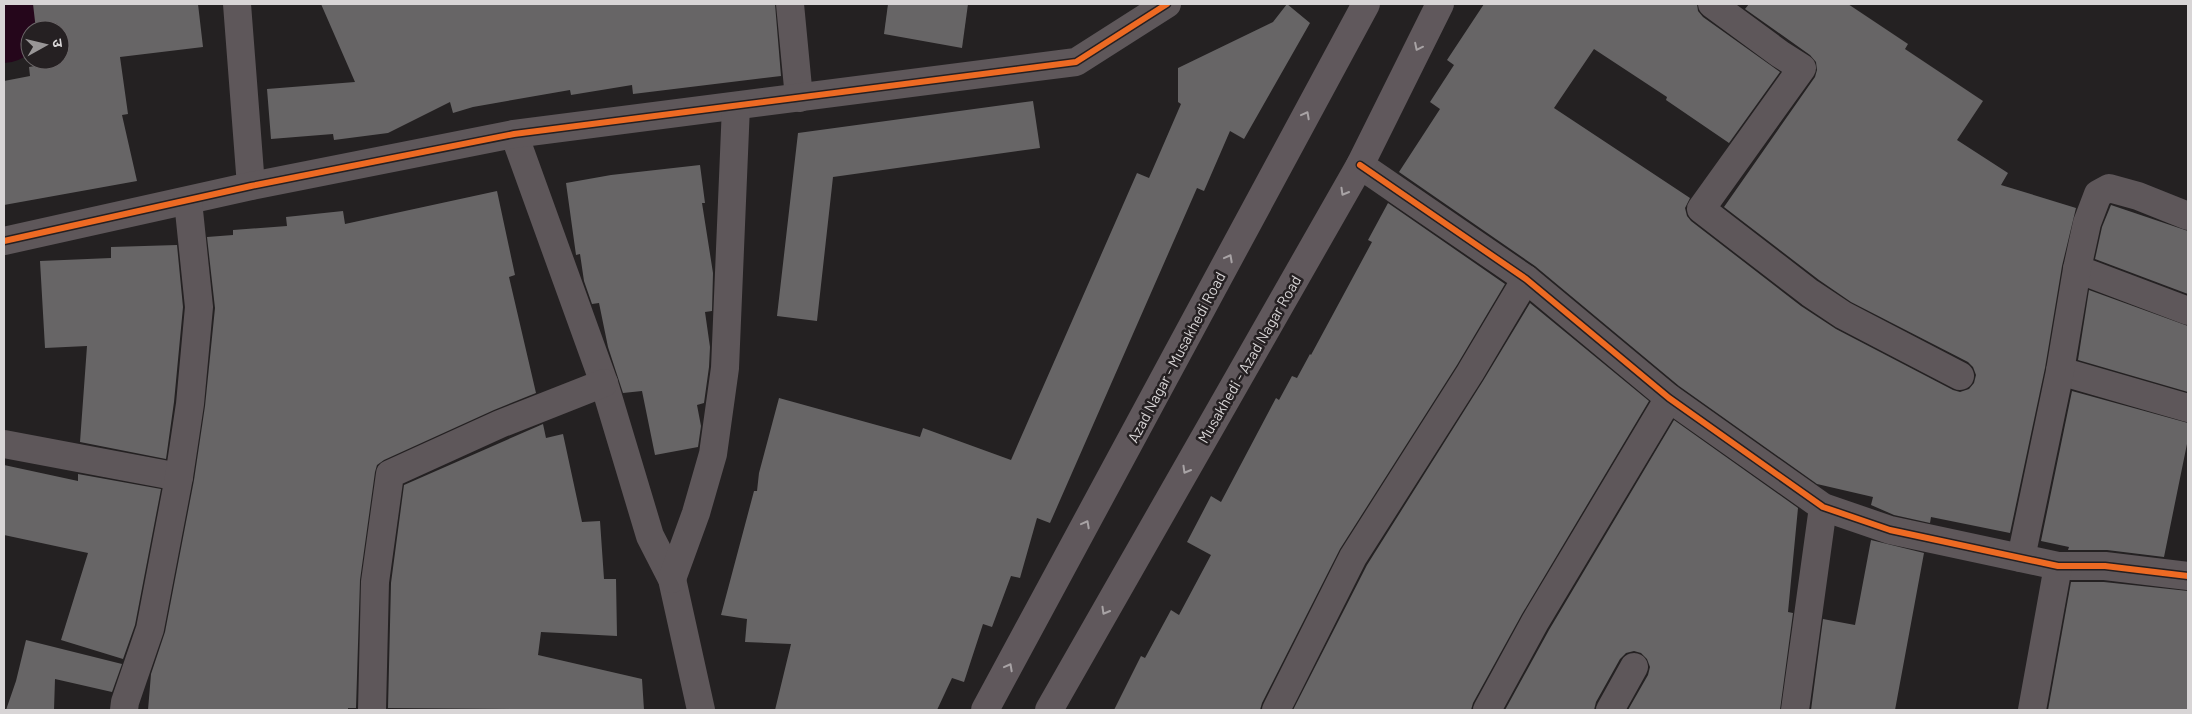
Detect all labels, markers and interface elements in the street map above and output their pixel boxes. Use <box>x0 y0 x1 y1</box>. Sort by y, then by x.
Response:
north arrow <box>20 20 70 70</box>
text: उ <box>49 38 67 49</box>
one-way arrow <box>1414 42 1424 51</box>
one-way arrow <box>1300 111 1310 120</box>
one-way arrow <box>1341 187 1351 196</box>
one-way arrow <box>1223 254 1233 263</box>
street label: Azad Nagar - Musakhedi Road <box>1123 269 1229 445</box>
street label: Musakhedi - Azad Nagar Road <box>1193 272 1305 446</box>
one-way arrow <box>1182 465 1192 474</box>
one-way arrow <box>1080 521 1090 530</box>
one-way arrow <box>1102 606 1112 615</box>
one-way arrow <box>1002 664 1012 673</box>

